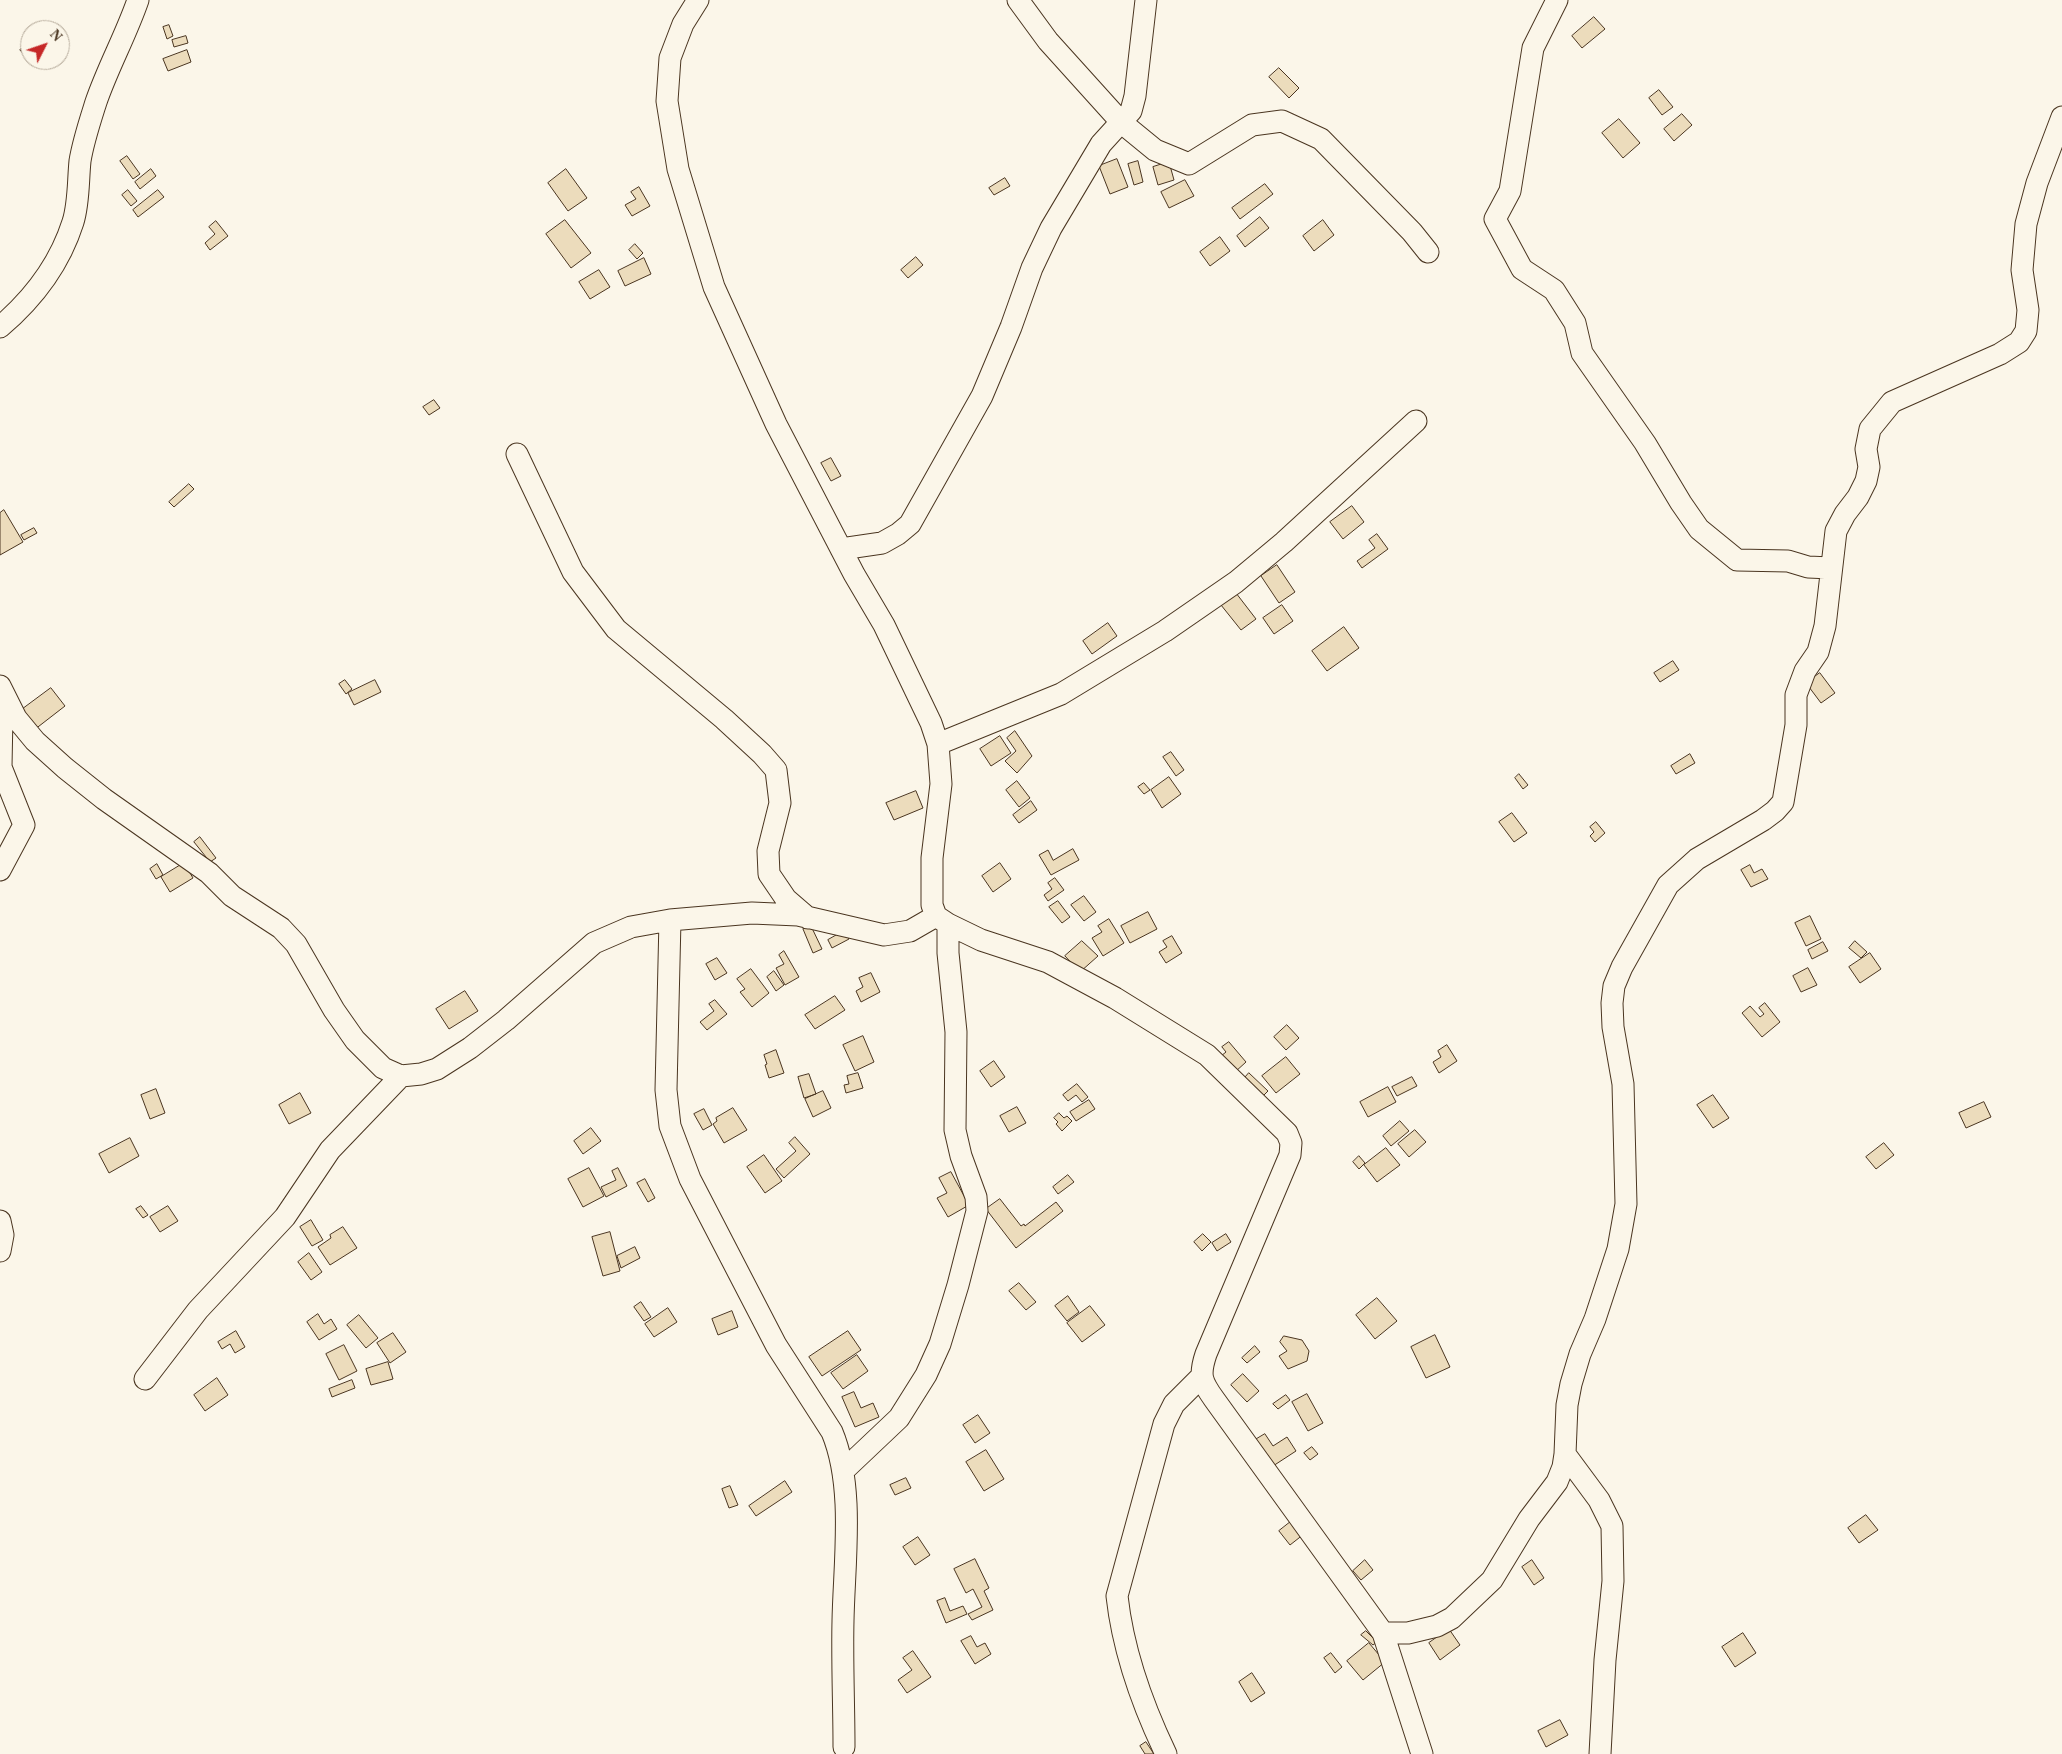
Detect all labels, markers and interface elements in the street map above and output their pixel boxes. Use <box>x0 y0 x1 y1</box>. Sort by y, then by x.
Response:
north arrow <box>20 20 70 70</box>
text: N <box>47 27 65 44</box>

